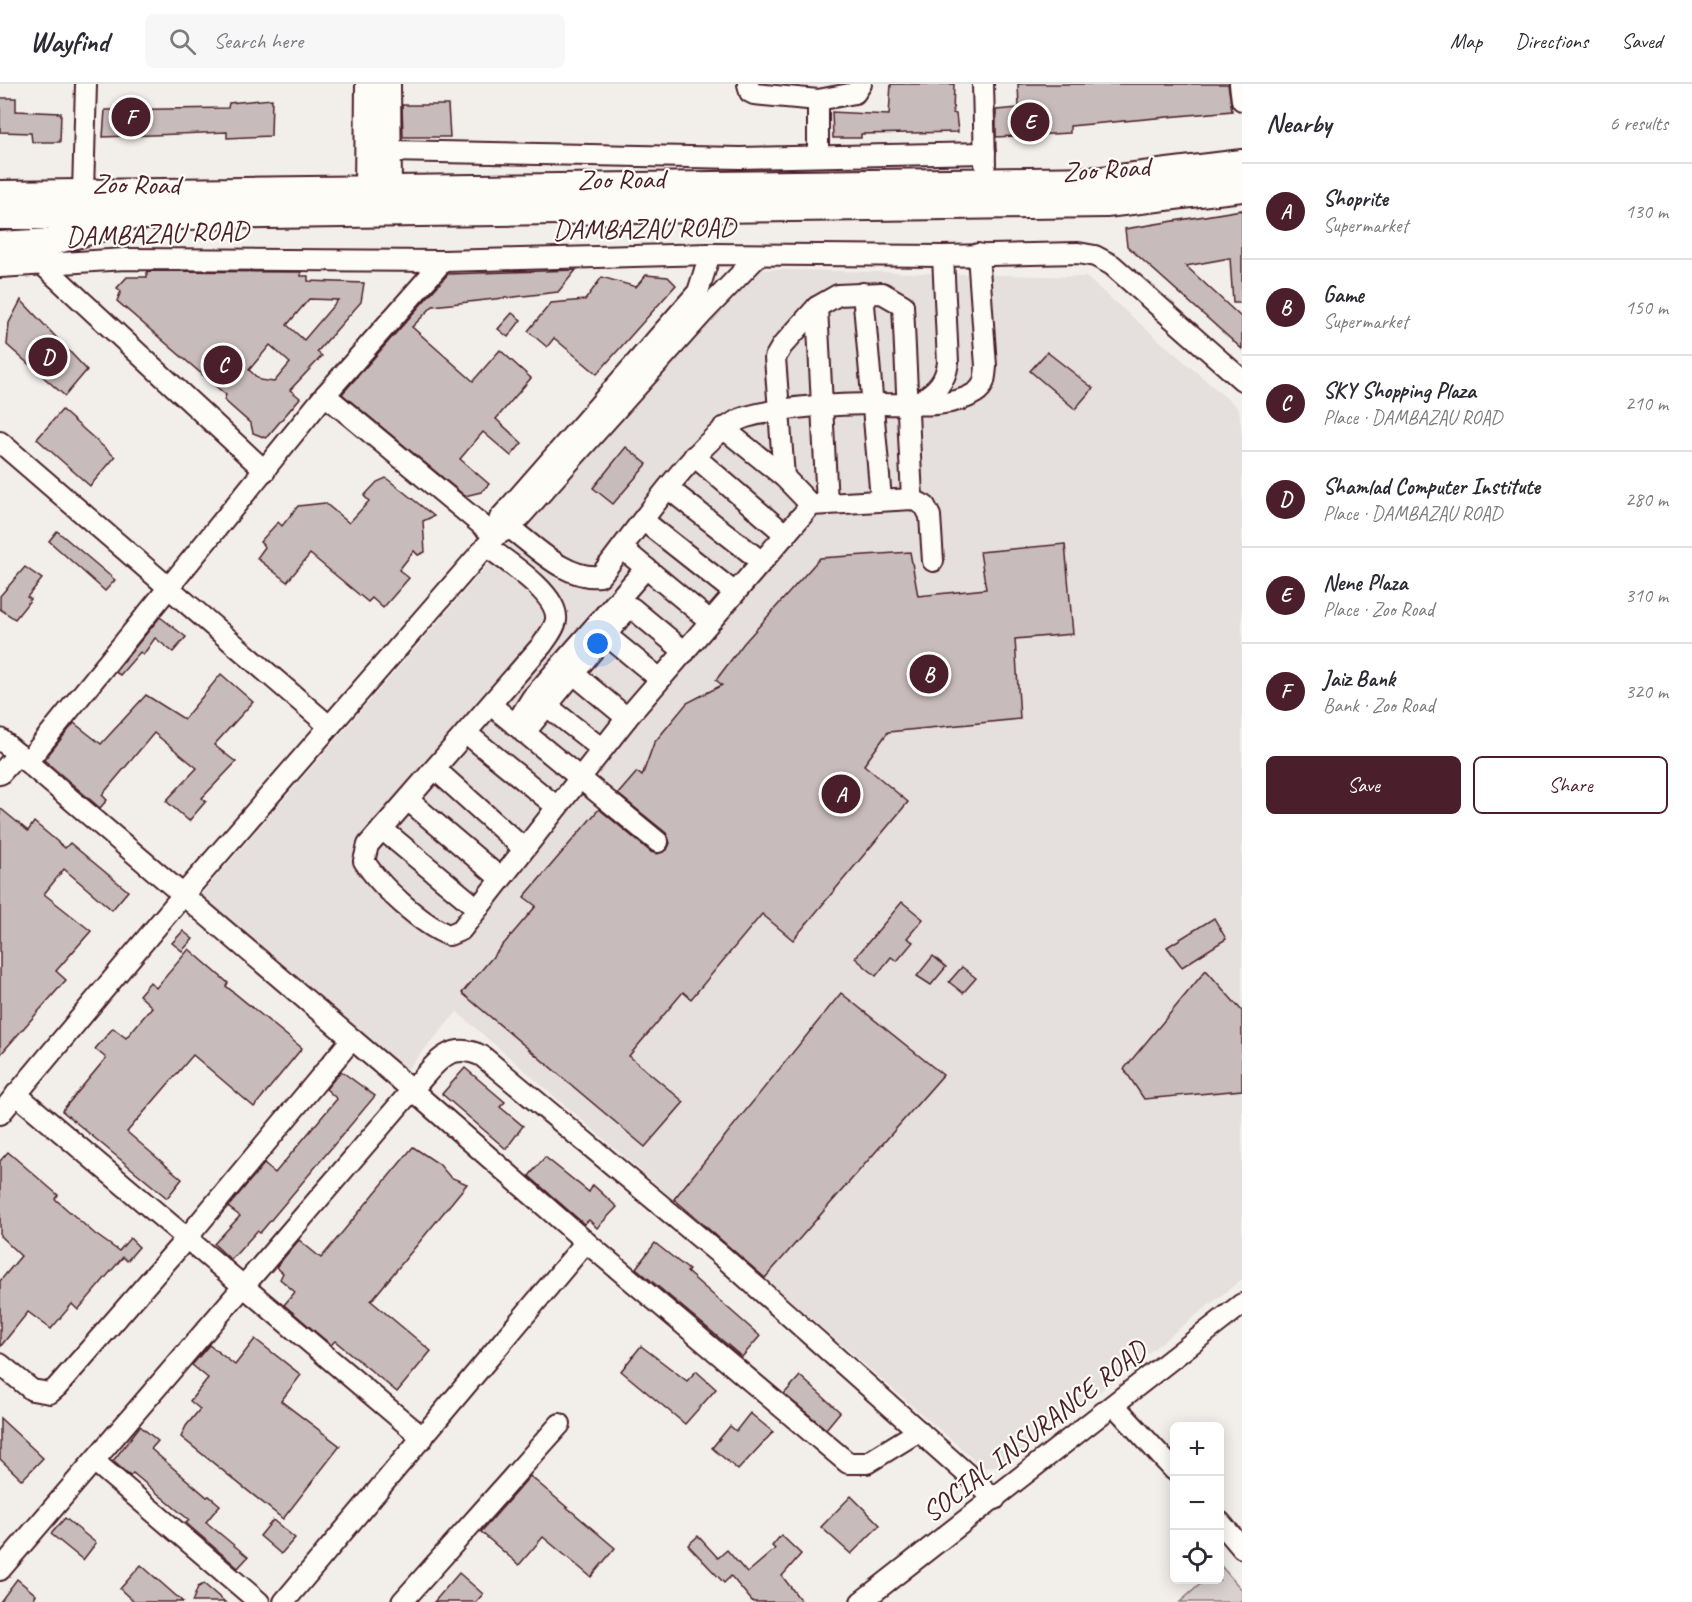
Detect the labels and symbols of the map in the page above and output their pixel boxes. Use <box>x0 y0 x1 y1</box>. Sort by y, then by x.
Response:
pin: F <box>112 94 150 140</box>
pin: E <box>1010 99 1050 144</box>
street label: Zoo Road <box>1061 148 1155 190</box>
street label: Zoo Road <box>577 161 669 197</box>
street label: Zoo Road <box>92 166 184 202</box>
street label: DAMBAZAU ROAD <box>552 209 738 247</box>
street label: DAMBAZAU ROAD <box>65 212 252 254</box>
pin: D <box>28 334 68 380</box>
pin: C <box>204 342 242 388</box>
your location <box>583 629 612 658</box>
pin: B <box>910 652 948 696</box>
pin: A <box>822 772 860 816</box>
street label: SOCIAL INSURANCE ROAD <box>915 1331 1156 1530</box>

